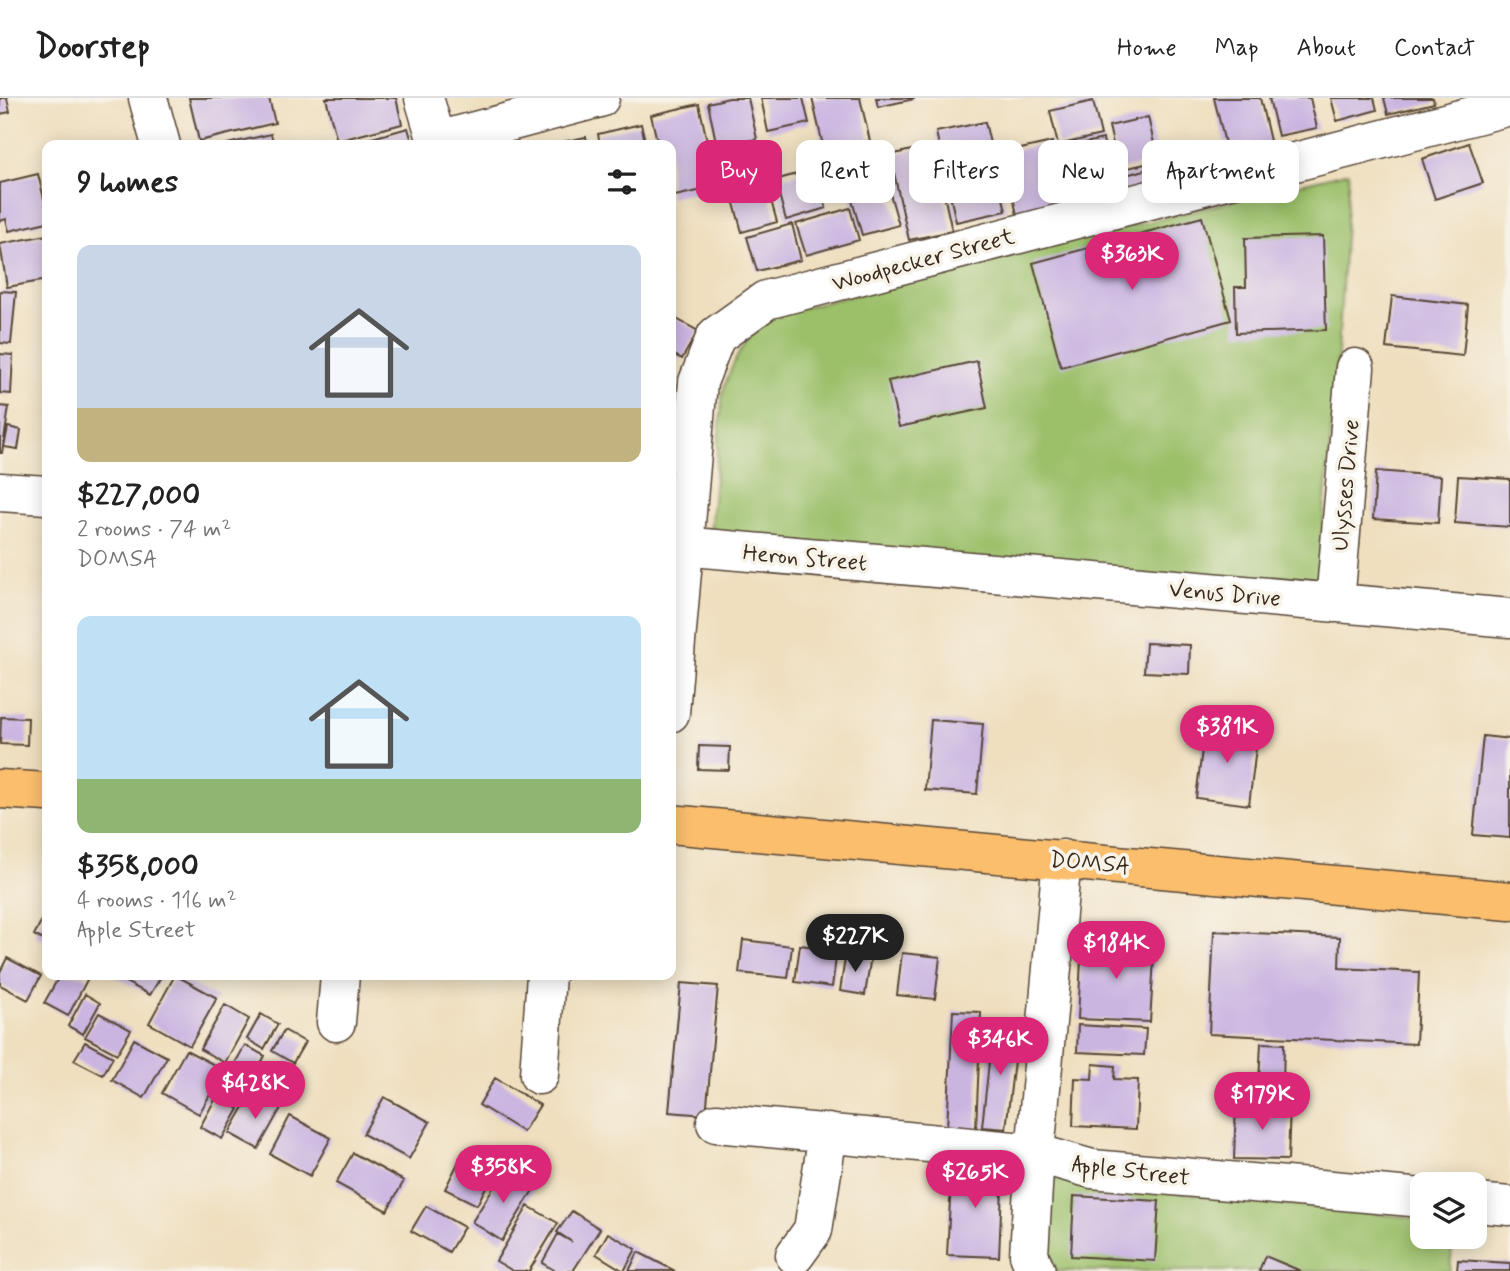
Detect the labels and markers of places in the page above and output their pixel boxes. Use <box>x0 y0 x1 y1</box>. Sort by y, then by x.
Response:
pin: $363K <box>1083 232 1181 292</box>
pin: $381K <box>1178 706 1276 765</box>
pin: $227K <box>806 914 904 974</box>
pin: $184K <box>1067 922 1165 981</box>
pin: $346K <box>951 1018 1049 1077</box>
pin: $428K <box>206 1062 304 1121</box>
pin: $179K <box>1213 1072 1311 1132</box>
pin: $358K <box>454 1146 552 1205</box>
pin: $265K <box>926 1150 1024 1210</box>

